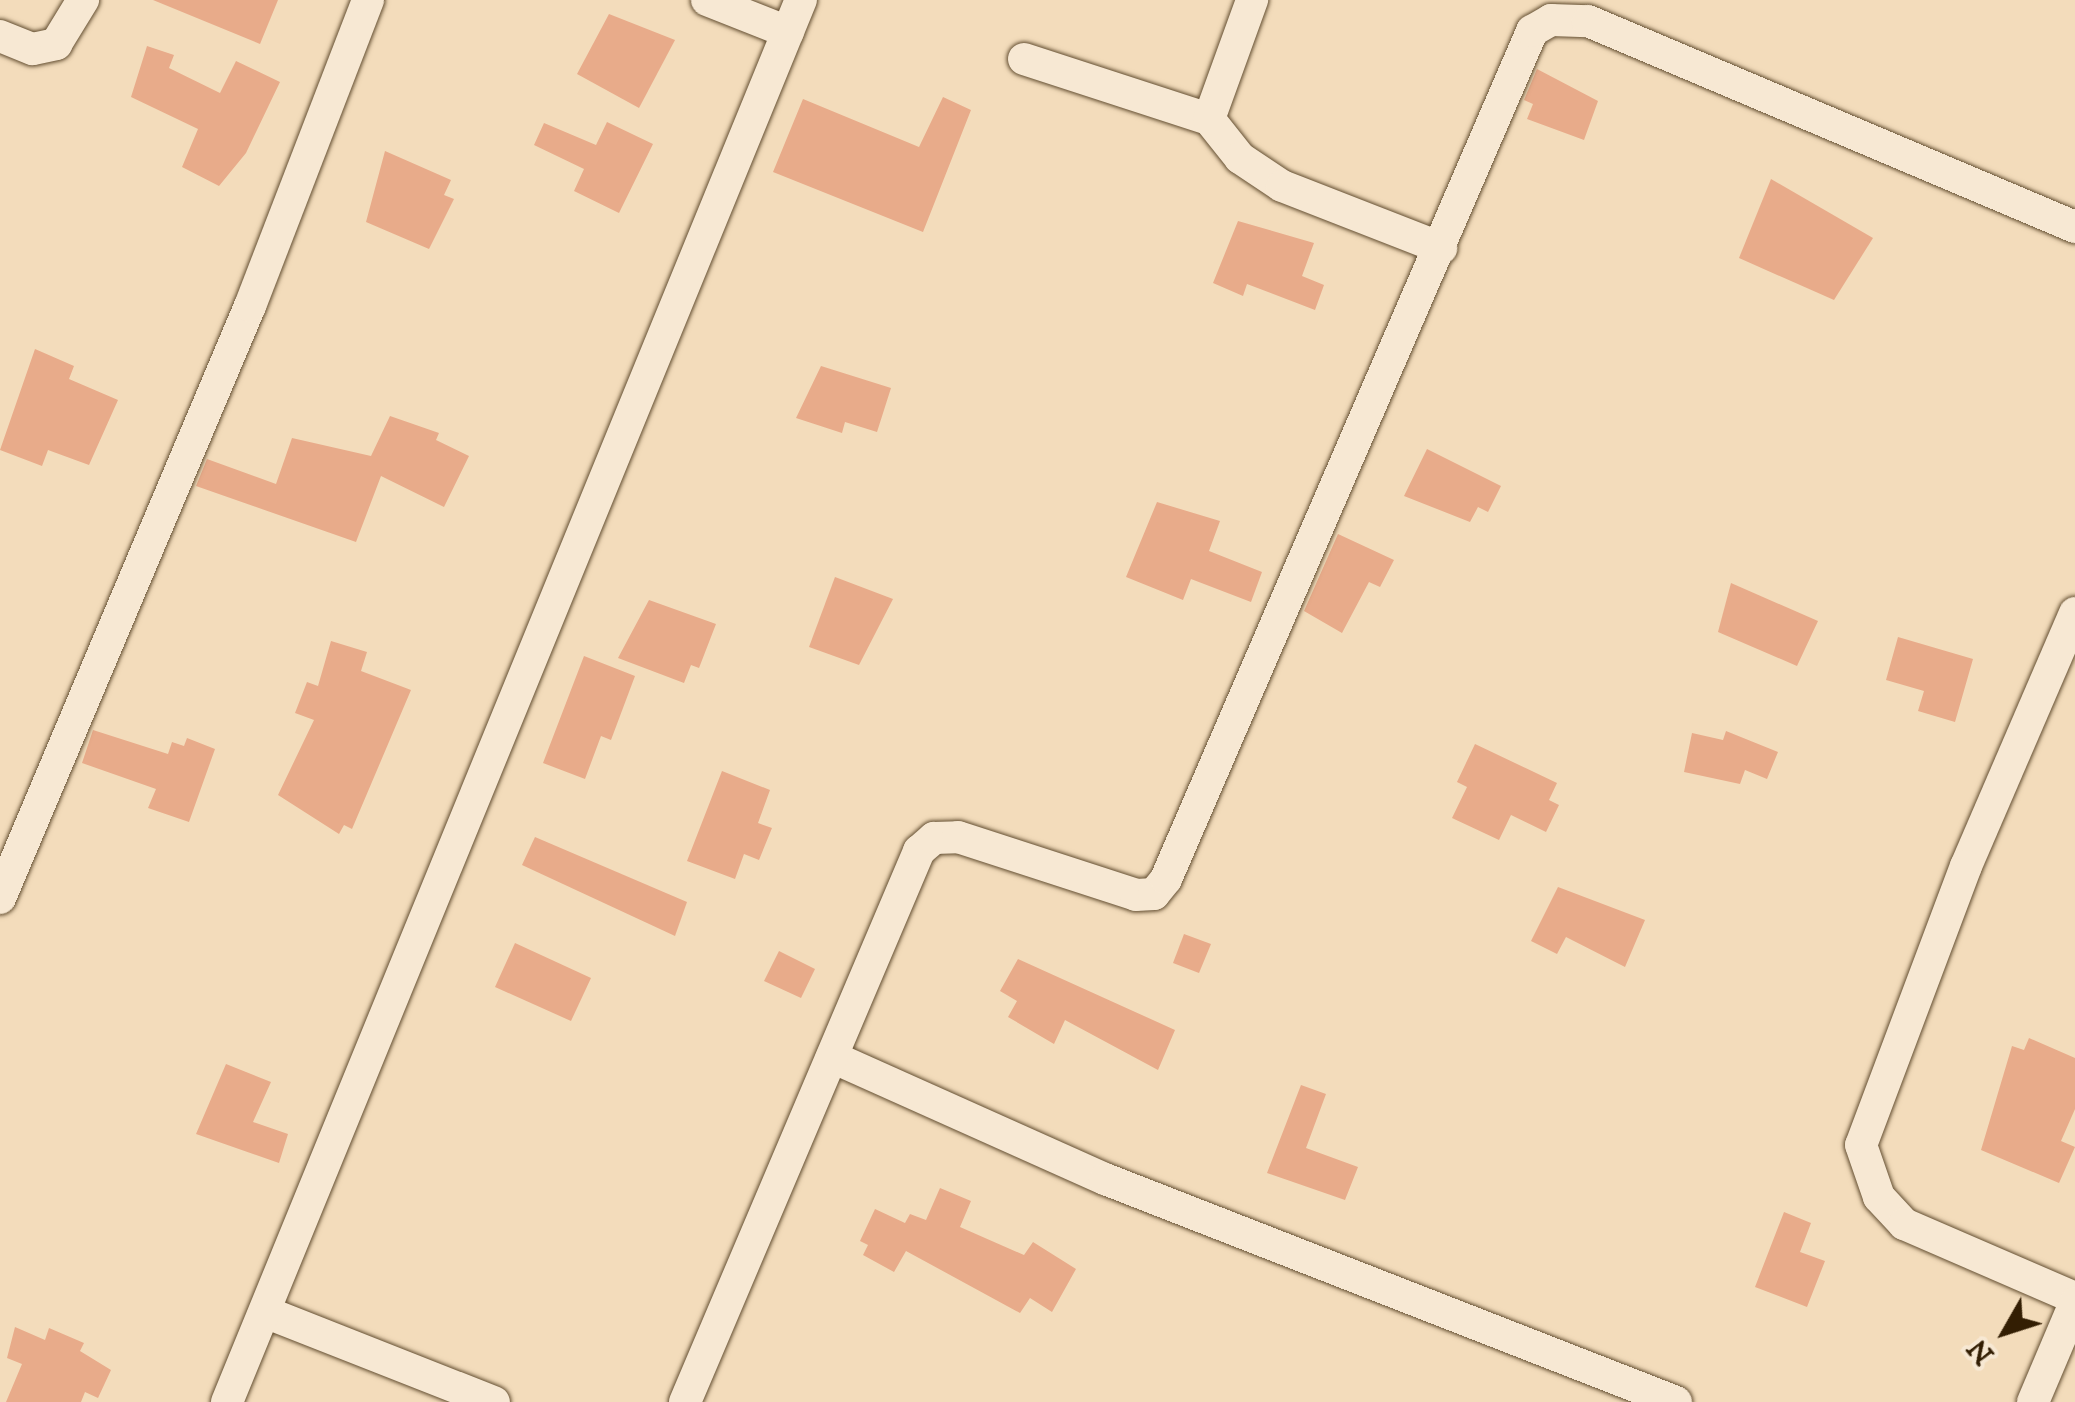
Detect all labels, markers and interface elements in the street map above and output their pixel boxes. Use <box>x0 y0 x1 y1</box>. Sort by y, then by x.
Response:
north arrow <box>1955 1282 2055 1382</box>
text: N <box>1960 1331 2002 1371</box>

